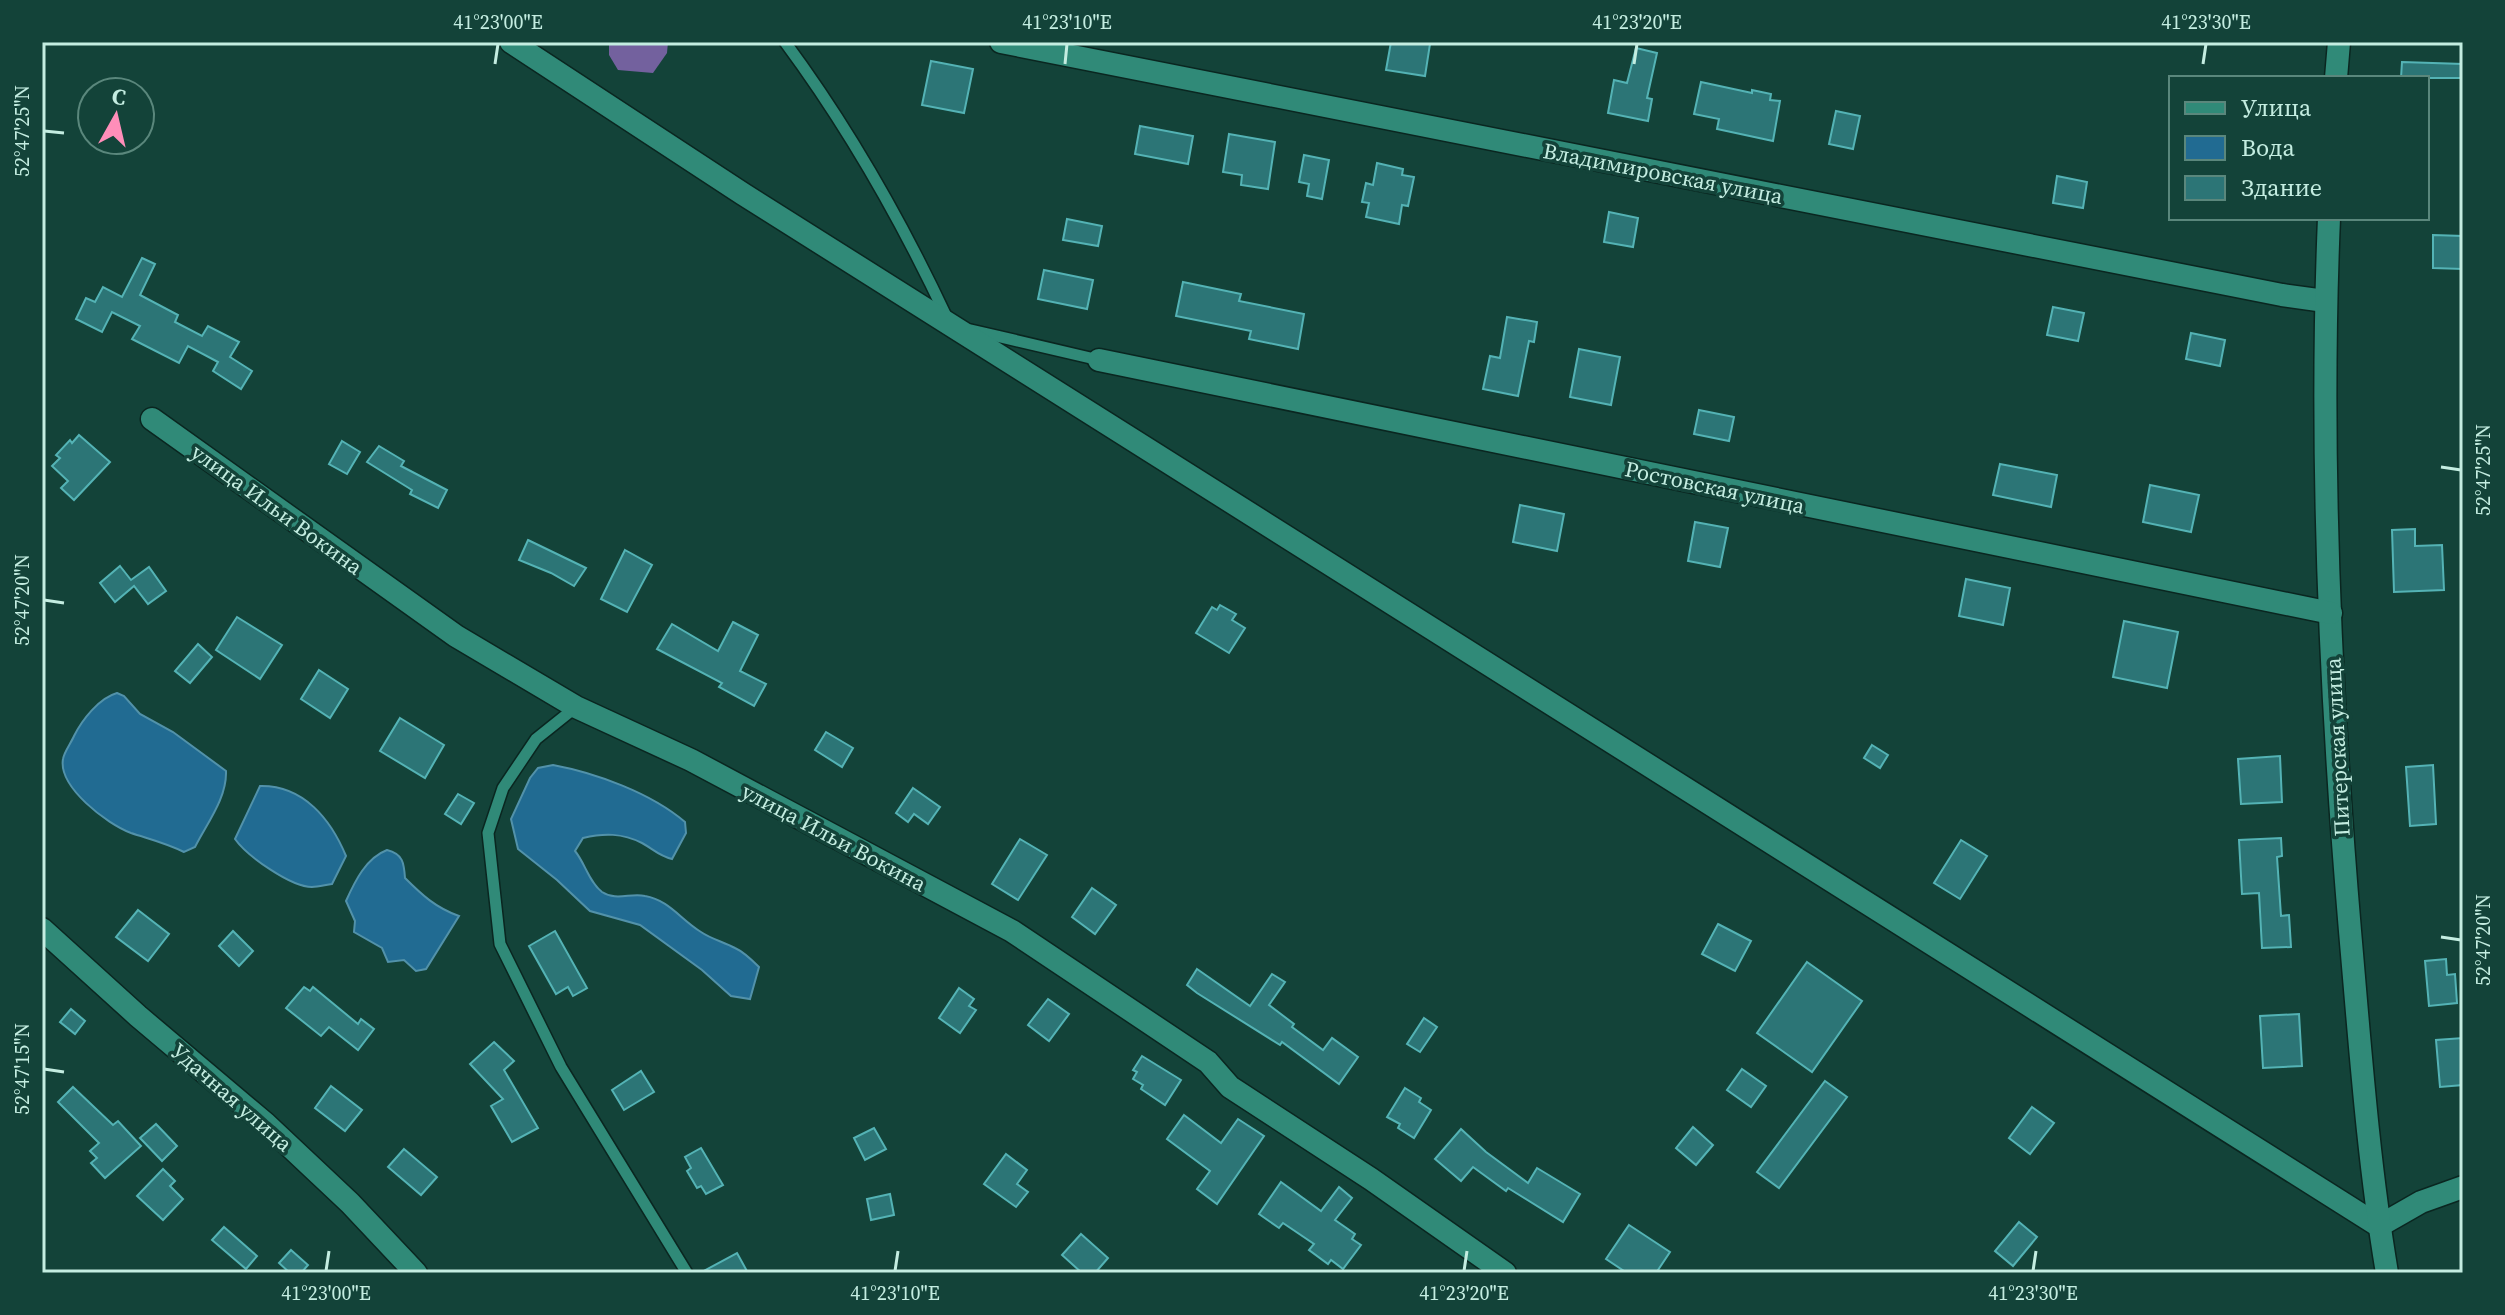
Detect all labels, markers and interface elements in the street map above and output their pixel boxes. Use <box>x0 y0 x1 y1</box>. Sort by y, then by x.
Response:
text: 41°23'00"E <box>453 8 543 36</box>
text: 41°23'10"E <box>1022 8 1112 36</box>
text: 41°23'20"E <box>1592 8 1682 36</box>
text: 41°23'30"E <box>2161 8 2251 36</box>
north arrow <box>76 76 156 156</box>
legend <box>2169 76 2429 220</box>
text: С <box>110 80 128 112</box>
text: 52°47'25"N <box>8 85 36 177</box>
text: Улица <box>2241 91 2312 124</box>
text: Вода <box>2241 131 2295 164</box>
street label: Владимировская улица <box>1541 135 1786 211</box>
text: Здание <box>2241 171 2322 204</box>
text: 52°47'25"N <box>2469 424 2497 516</box>
street label: улица Ильи Вокина <box>185 437 369 582</box>
street label: Ростовская улица <box>1622 453 1808 521</box>
text: 52°47'20"N <box>8 554 36 646</box>
street label: Питерская улица <box>2317 656 2357 837</box>
street label: улица Ильи Вокина <box>736 776 932 899</box>
text: 52°47'20"N <box>2469 894 2497 986</box>
text: 52°47'15"N <box>8 1023 36 1115</box>
street label: Удачная улица <box>165 1036 300 1159</box>
text: 41°23'00"E <box>281 1279 371 1307</box>
text: 41°23'10"E <box>850 1279 940 1307</box>
text: 41°23'20"E <box>1419 1279 1509 1307</box>
text: 41°23'30"E <box>1988 1279 2078 1307</box>

